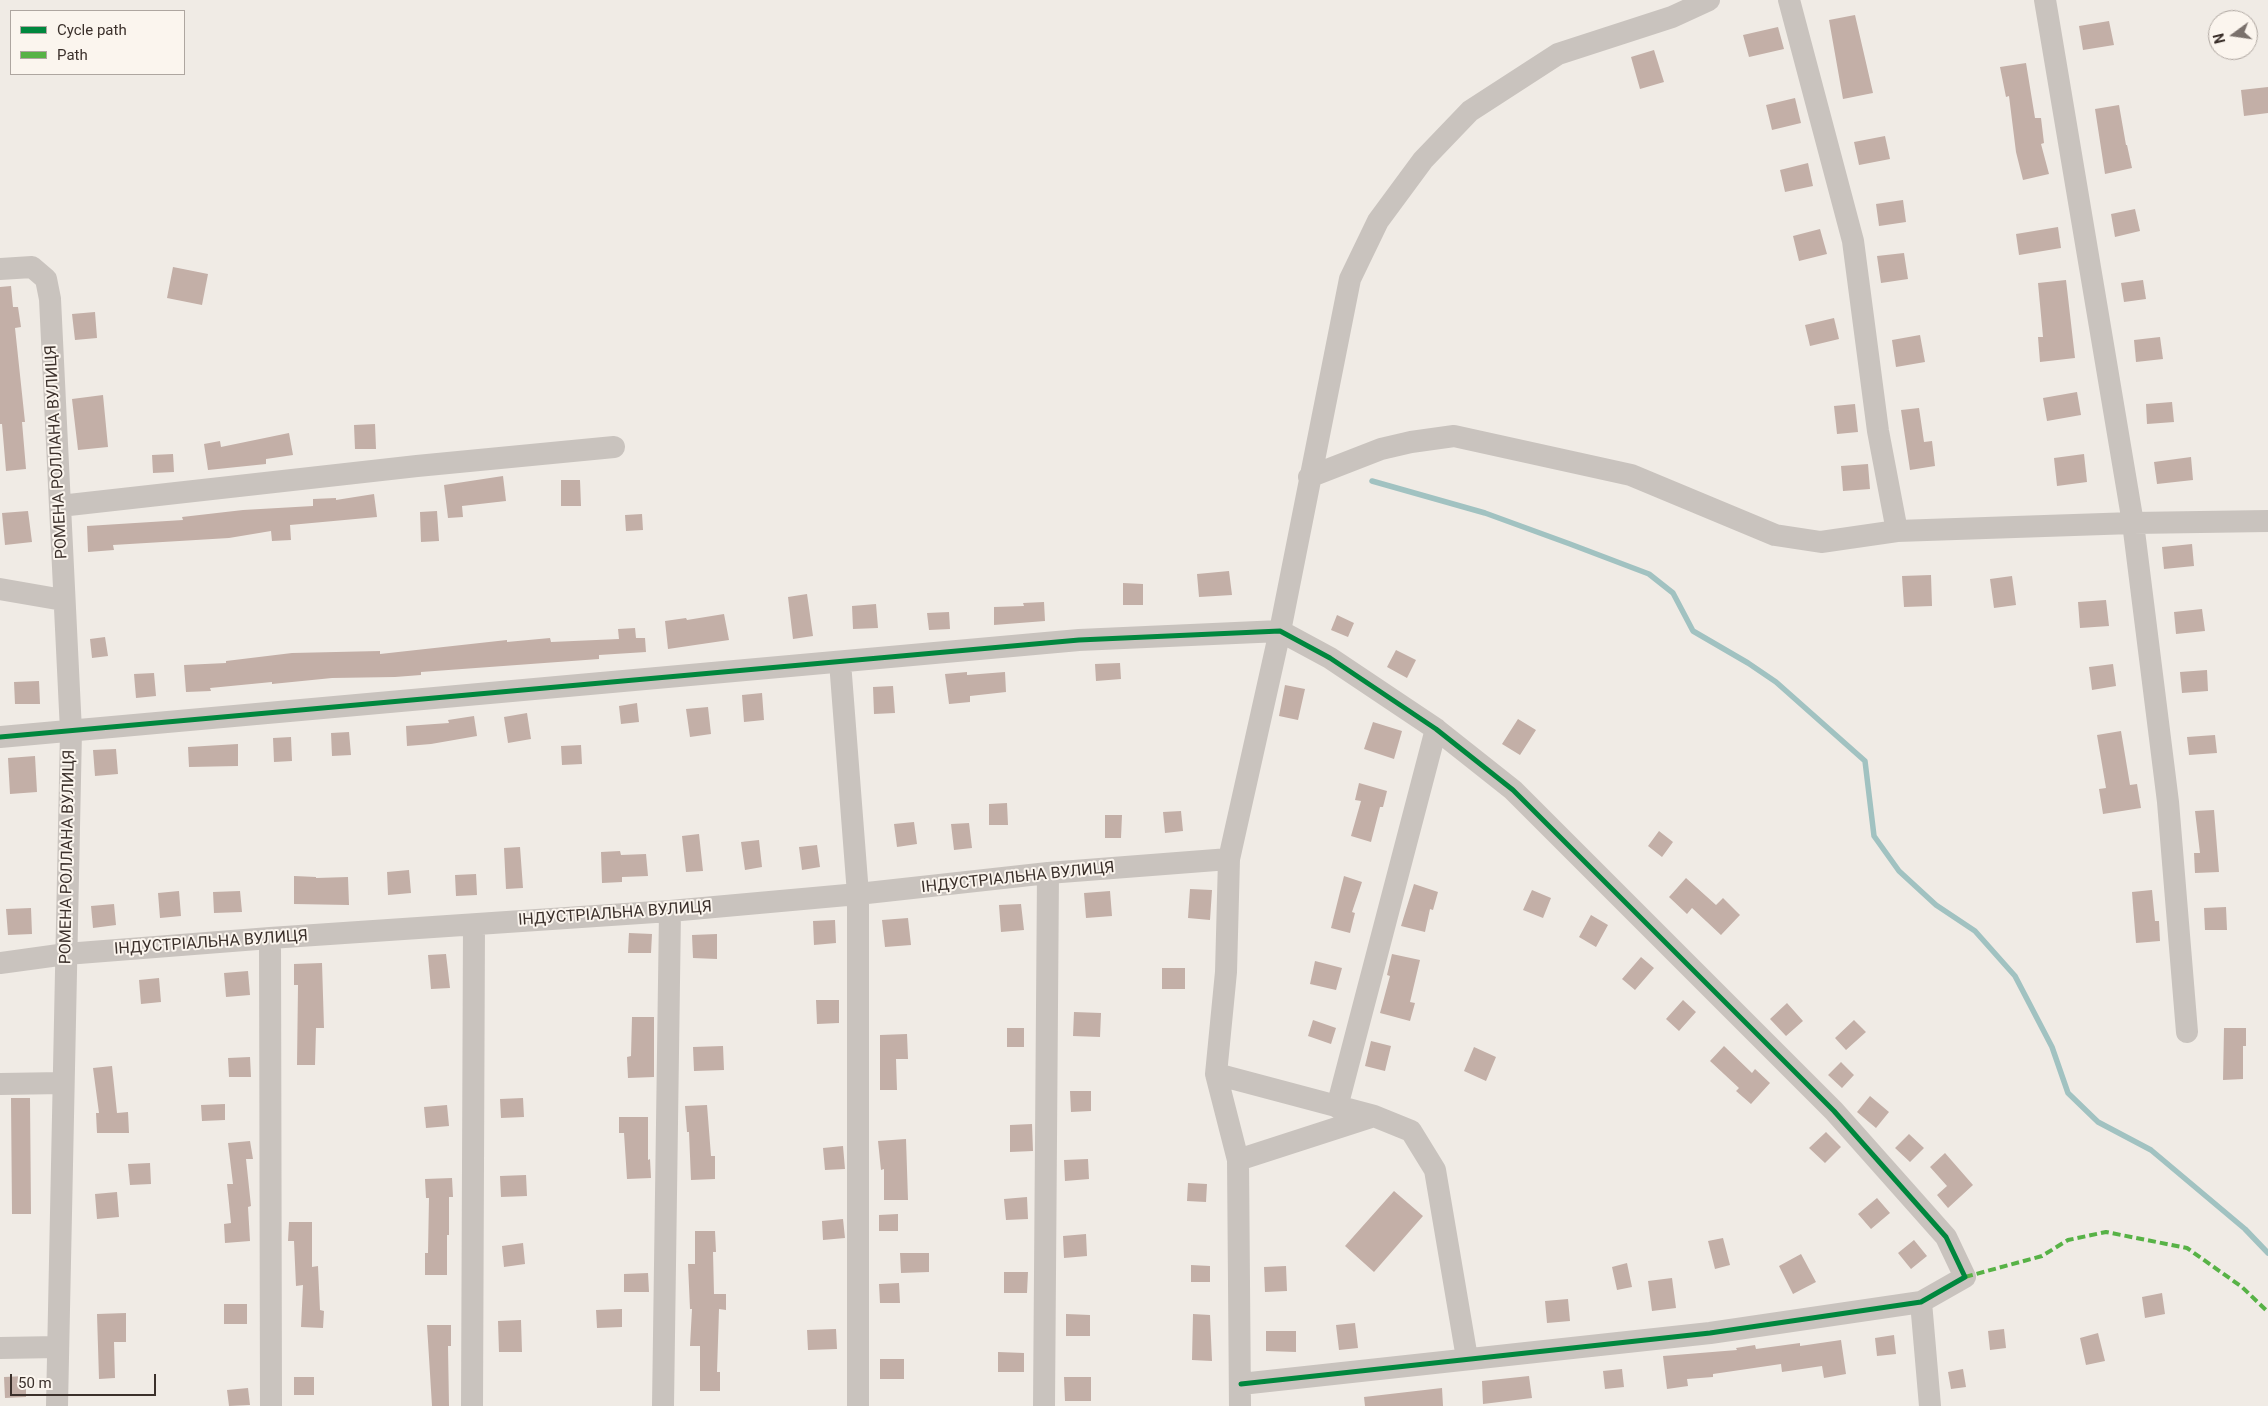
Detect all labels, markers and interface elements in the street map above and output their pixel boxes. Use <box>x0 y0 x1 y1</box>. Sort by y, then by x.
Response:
legend <box>10 10 185 75</box>
north arrow <box>2208 10 2258 60</box>
text: Cycle path <box>57 21 127 39</box>
text: N <box>2210 32 2228 45</box>
text: Path <box>57 46 88 64</box>
street label: РОМЕНА РОЛЛАНА ВУЛИЦЯ <box>42 344 72 560</box>
street label: РОМЕНА РОЛЛАНА ВУЛИЦЯ <box>57 750 79 964</box>
street label: ІНДУСТРІАЛЬНА ВУЛИЦЯ <box>920 858 1116 898</box>
street label: ІНДУСТРІАЛЬНА ВУЛИЦЯ <box>517 898 713 930</box>
street label: ІНДУСТРІАЛЬНА ВУЛИЦЯ <box>113 927 309 959</box>
scale bar <box>12 1364 159 1396</box>
text: 50 m <box>18 1374 52 1392</box>

